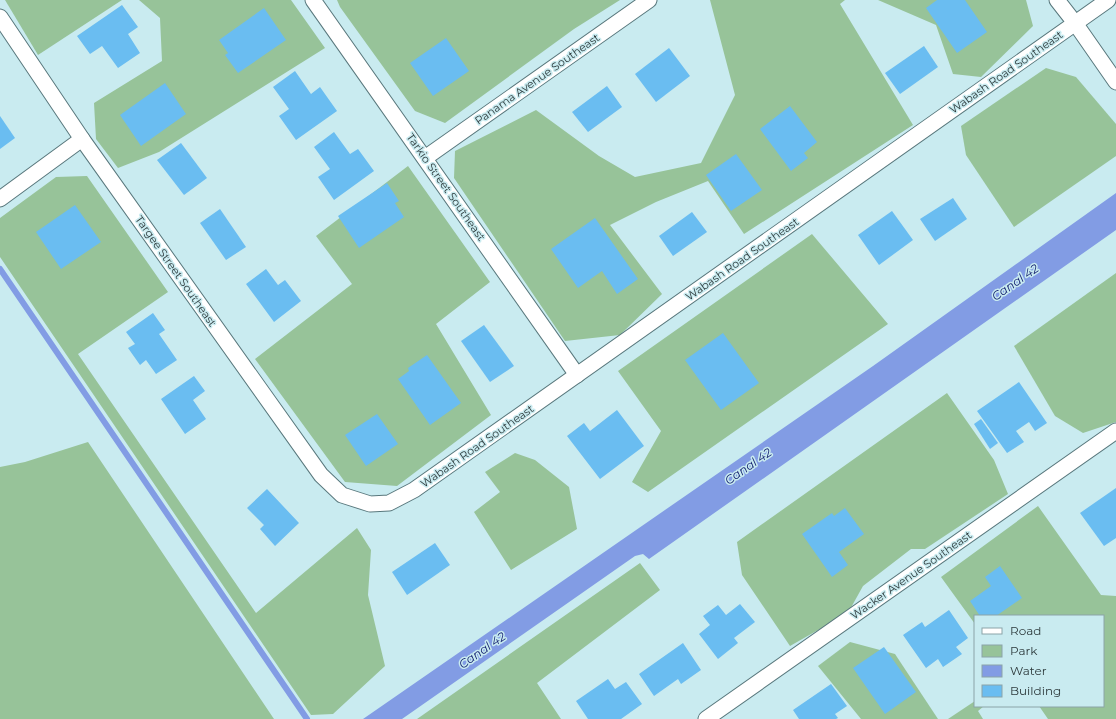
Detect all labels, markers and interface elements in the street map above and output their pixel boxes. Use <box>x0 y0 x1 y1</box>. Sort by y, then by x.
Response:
street label: Wabash Road Southeast <box>947 27 1066 116</box>
street label: Panama Avenue Southeast <box>472 30 603 128</box>
street label: Tarkio Street Southeast <box>404 131 489 244</box>
street label: Targee Street Southeast <box>132 213 220 330</box>
street label: Wabash Road Southeast <box>683 214 802 303</box>
water label: Canal 42 <box>989 260 1041 304</box>
street label: Wabash Road Southeast <box>418 401 537 490</box>
water label: Canal 42 <box>722 444 774 488</box>
street label: Wacker Avenue Southeast <box>848 527 975 622</box>
legend <box>974 615 1104 707</box>
text: Road <box>1010 623 1041 638</box>
water label: Canal 42 <box>456 628 508 672</box>
text: Park <box>1010 643 1038 658</box>
text: Water <box>1010 663 1047 678</box>
text: Building <box>1010 683 1061 698</box>

